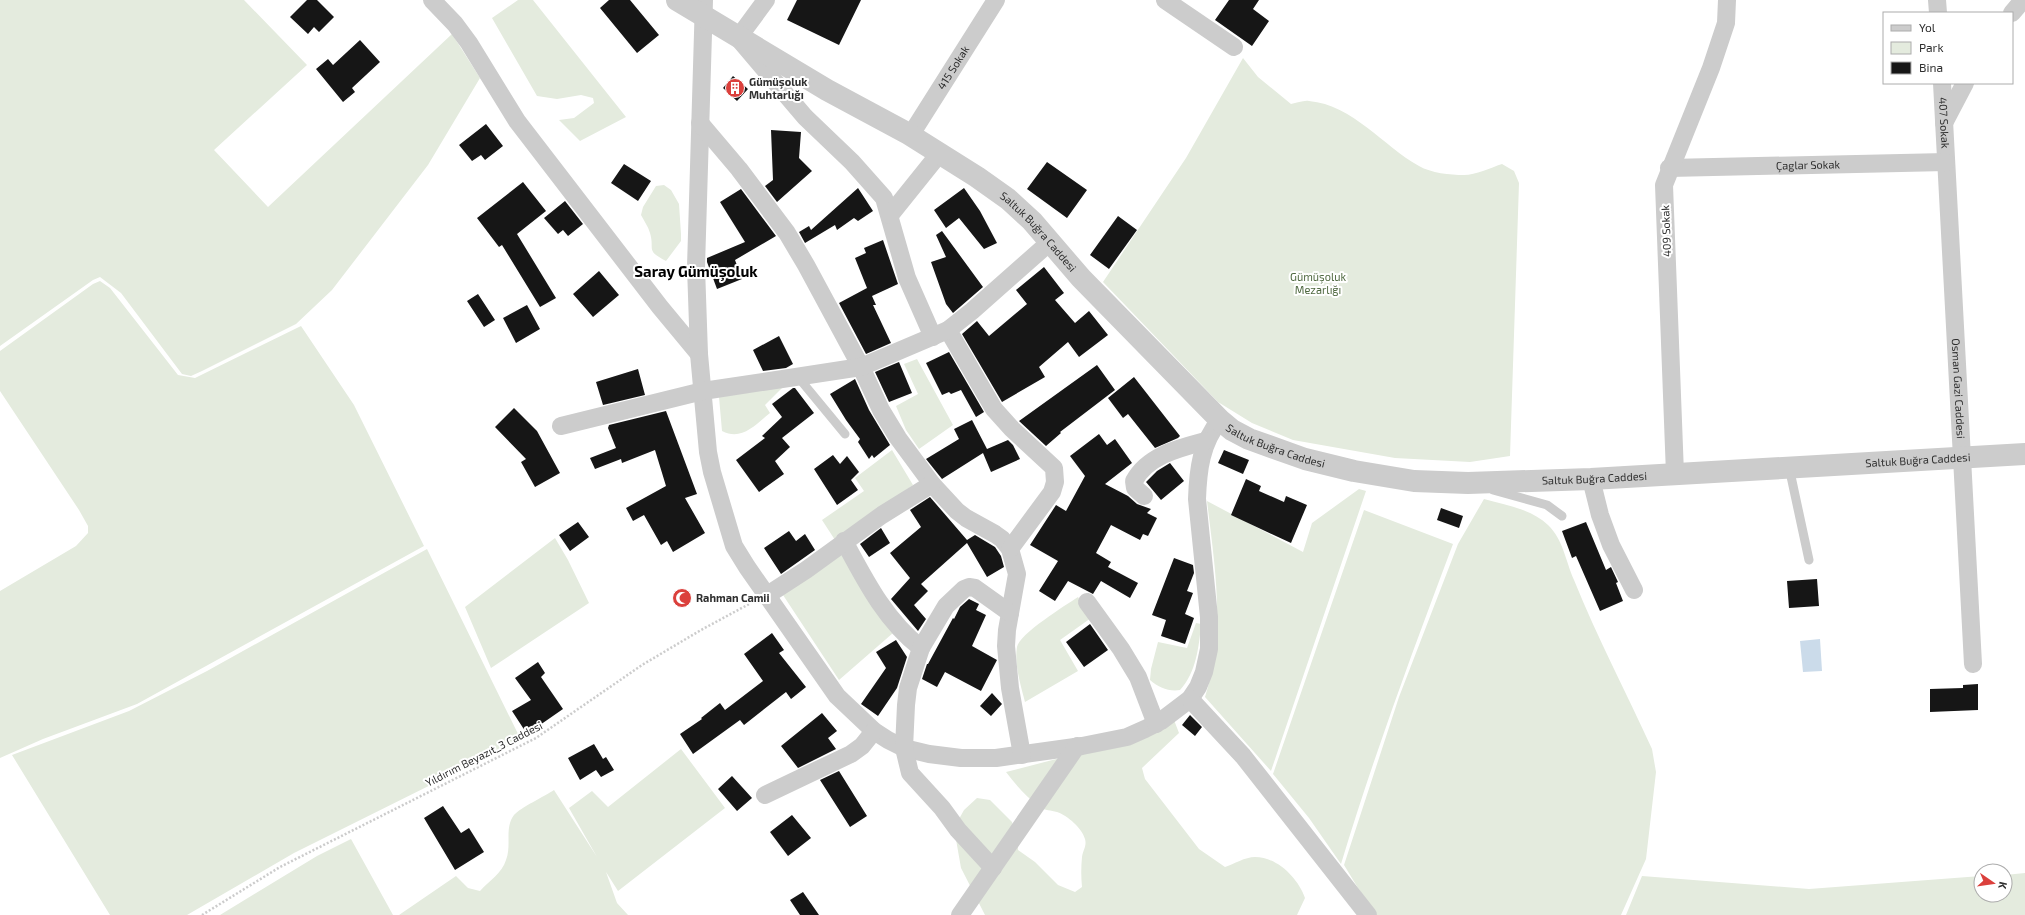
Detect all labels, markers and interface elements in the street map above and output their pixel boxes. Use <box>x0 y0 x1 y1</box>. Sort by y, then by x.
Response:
legend <box>1883 12 2013 84</box>
text: Yol <box>1919 20 1936 34</box>
text: Park <box>1919 40 1944 54</box>
street label: 415 Sokak <box>934 43 972 92</box>
text: Bina <box>1919 60 1943 74</box>
place label: Gümüşoluk Muhtarlığı <box>749 75 808 101</box>
building icon: Gümüşoluk Muhtarlığı <box>724 77 746 99</box>
street label: 407 Sokak <box>1937 97 1953 149</box>
street label: Çaglar Sokak <box>1776 157 1841 173</box>
street label: Saltuk Buğra Caddesi <box>998 189 1079 274</box>
street label: 409 Sokak <box>1658 205 1673 257</box>
district label: Saray Gümüşoluk <box>634 262 758 282</box>
park label: Gümüşoluk Mezarlığı <box>1290 270 1346 296</box>
street label: Osman Gazi Caddesi <box>1950 338 1968 439</box>
street label: Saltuk Buğra Caddesi <box>1223 421 1326 470</box>
street label: Saltuk Buğra Caddesi <box>1865 450 1971 469</box>
street label: Saltuk Buğra Caddesi <box>1542 469 1647 487</box>
mosque icon: Rahman Camii <box>671 587 693 609</box>
place label: Rahman Camii <box>696 591 769 604</box>
street label: Yıldırım Beyazıt_3 Caddesi <box>423 718 544 789</box>
north arrow <box>1973 863 2013 903</box>
text: K <box>1996 880 2010 890</box>

